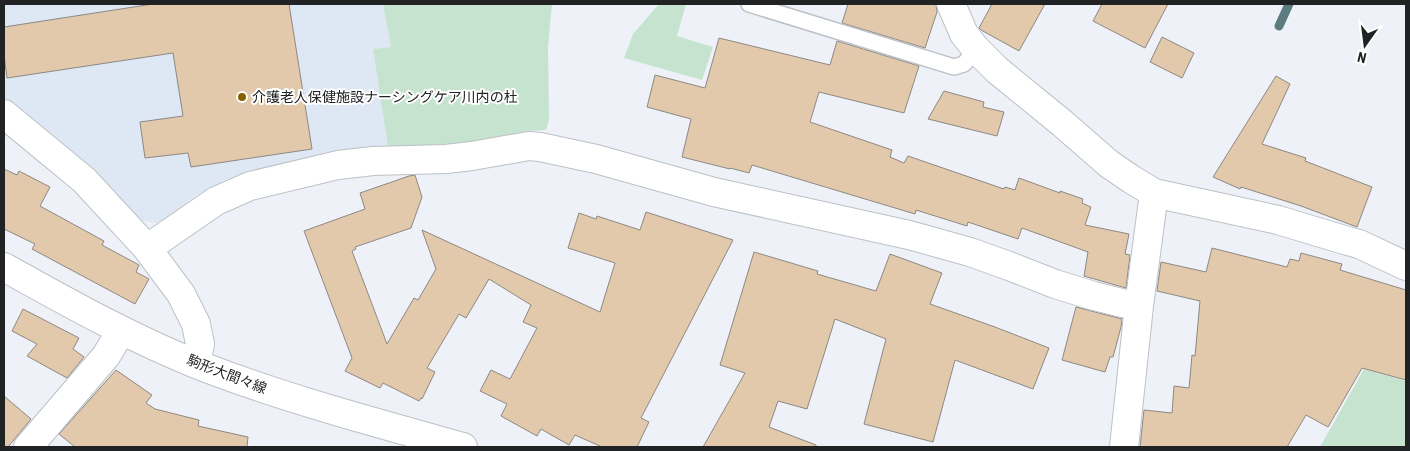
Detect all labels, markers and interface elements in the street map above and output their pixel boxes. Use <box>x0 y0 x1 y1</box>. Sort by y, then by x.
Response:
north arrow <box>1340 20 1390 70</box>
text: N <box>1356 49 1368 66</box>
place label: 介護老人保健施設ナーシングケア川内の杜 <box>252 89 518 105</box>
marker: 介護老人保健施設ナーシングケア川内の杜 <box>236 91 248 103</box>
street label: 駒形大間々線 <box>185 351 269 397</box>

